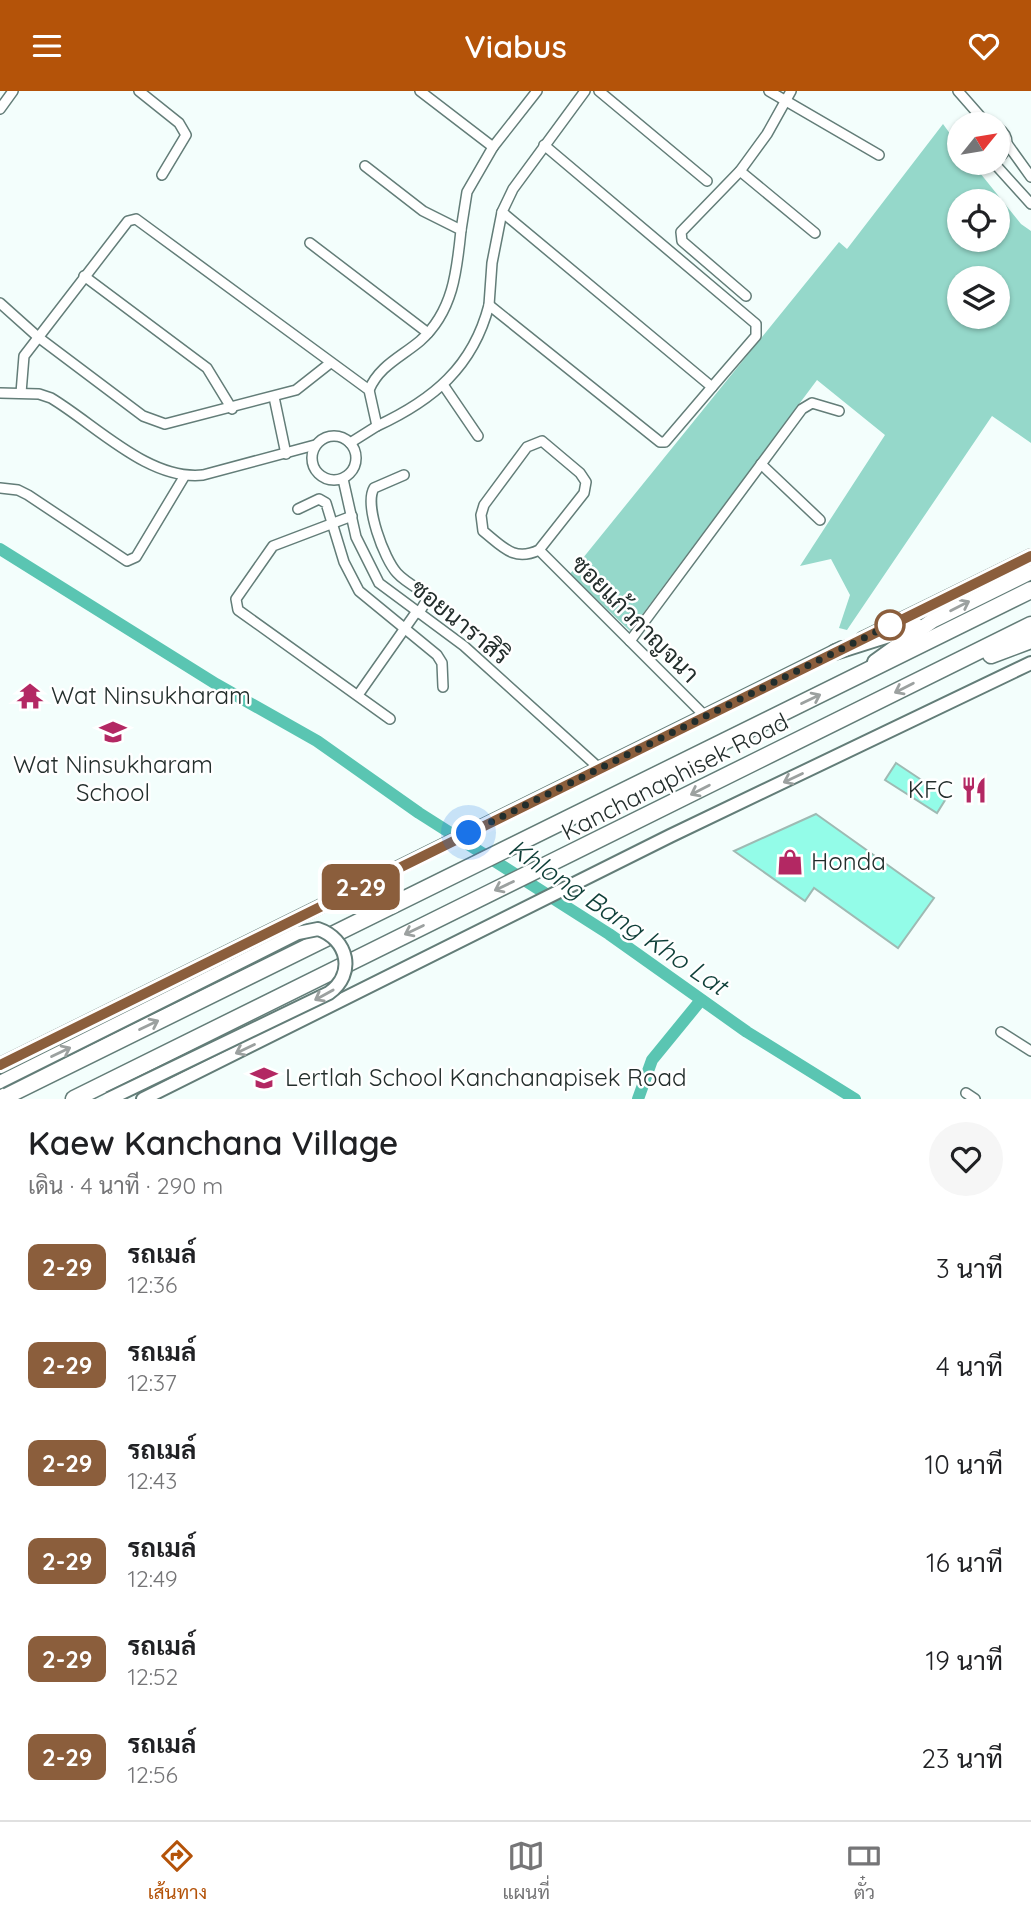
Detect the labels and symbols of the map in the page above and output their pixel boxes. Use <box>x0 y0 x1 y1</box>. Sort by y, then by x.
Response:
north arrow <box>947 112 1010 175</box>
street label: ซอยแก้วกาญจนา <box>566 548 706 688</box>
street label: ซอยนาราสิริ <box>405 572 516 670</box>
one-way arrow <box>950 599 970 613</box>
unlabelled marker <box>875 610 905 640</box>
place label: Wat Ninsukharam <box>51 680 251 710</box>
temple icon: Wat Ninsukharam <box>15 681 45 711</box>
one-way arrow <box>894 682 915 696</box>
one-way arrow <box>800 691 821 705</box>
street label: Kanchanaphisek Road <box>556 706 793 846</box>
school or university icon: Wat Ninsukharam School <box>98 717 128 747</box>
place label: Wat Ninsukharam School <box>13 749 213 807</box>
one-way arrow <box>783 771 804 785</box>
place label: KFC <box>908 774 953 804</box>
restaurant icon: KFC <box>959 775 989 805</box>
one-way arrow <box>691 783 711 797</box>
your location <box>451 815 486 850</box>
water label: Khlong Bang Kho Lat <box>503 831 737 1004</box>
place label: Honda <box>811 846 886 876</box>
shop icon: Honda <box>775 847 805 877</box>
line badge: 2-29 <box>312 864 410 910</box>
one-way arrow <box>494 880 516 893</box>
one-way arrow <box>404 924 425 938</box>
one-way arrow <box>314 989 335 1002</box>
one-way arrow <box>138 1018 159 1032</box>
one-way arrow <box>235 1042 256 1056</box>
one-way arrow <box>50 1044 71 1058</box>
place label: Lertlah School Kanchanapisek Road <box>285 1062 687 1092</box>
school or university icon: Lertlah School Kanchanapisek Road <box>249 1063 279 1093</box>

